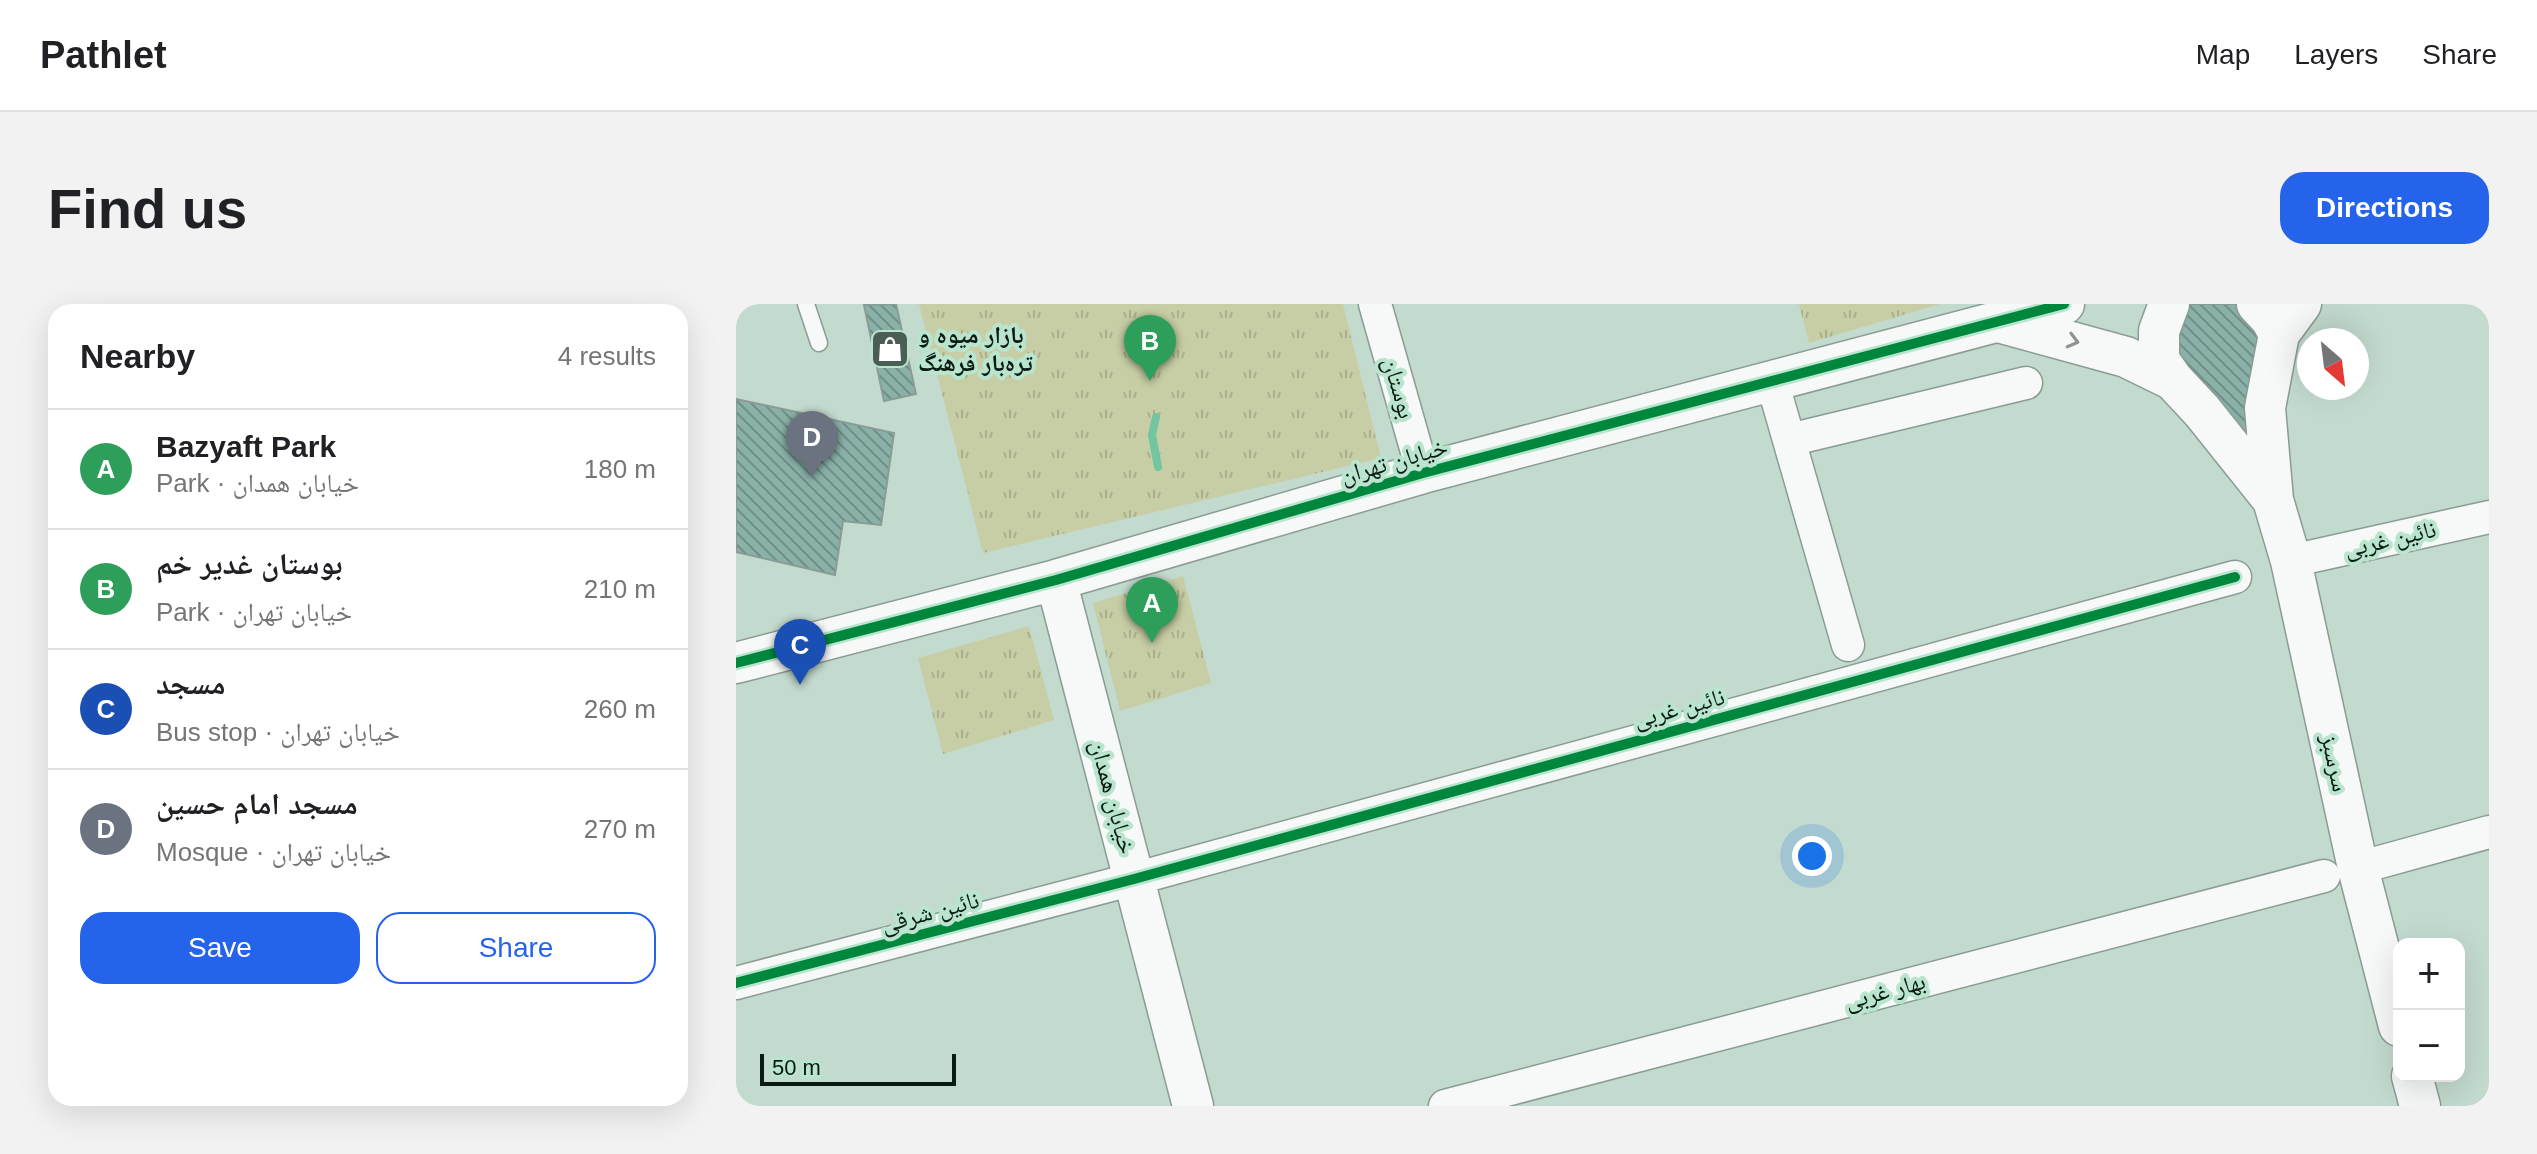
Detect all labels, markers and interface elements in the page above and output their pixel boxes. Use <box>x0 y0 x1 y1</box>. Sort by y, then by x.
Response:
text: Pathlet <box>40 34 167 76</box>
text: Map <box>2196 39 2250 70</box>
text: Layers <box>2294 39 2378 70</box>
text: Share <box>2422 39 2497 70</box>
button: Directions <box>2280 172 2489 244</box>
text: Find us <box>48 177 247 240</box>
pin: B <box>1124 315 1176 381</box>
place label: بازار میوه و تره‌بار فرهنگ <box>918 321 1033 377</box>
shop icon: بازار میوه و تره‌بار فرهنگ <box>869 328 911 370</box>
north arrow <box>2297 328 2369 400</box>
one-way arrow <box>2066 332 2080 348</box>
text: Nearby <box>80 337 195 375</box>
text: 4 results <box>558 341 656 371</box>
street label: بوستان <box>1377 354 1421 422</box>
pin: D <box>786 411 838 477</box>
text: Bazyaft Park <box>156 430 336 463</box>
street label: خیابان تهران <box>1337 432 1451 490</box>
text: A <box>97 454 115 484</box>
text: 180 m <box>584 454 656 484</box>
text: Park · خیابان همدان <box>156 468 359 498</box>
street label: نائین غربی <box>2341 515 2439 563</box>
text: بوستان غدیر خم <box>156 547 342 580</box>
text: B <box>97 574 115 604</box>
text: 210 m <box>584 574 656 604</box>
pin: A <box>1126 577 1178 643</box>
text: Park · خیابان تهران <box>156 597 352 627</box>
pin: C <box>774 619 826 685</box>
text: مسجد <box>156 667 225 700</box>
street label: نائین غربی <box>1630 682 1728 734</box>
text: C <box>97 694 115 724</box>
text: 260 m <box>584 694 656 724</box>
text: Bus stop · خیابان تهران <box>156 717 400 747</box>
street label: سرسبز <box>2315 731 2355 794</box>
street label: خیابان همدان <box>1084 737 1142 857</box>
text: مسجد امام حسین <box>156 787 358 820</box>
text: D <box>97 814 115 844</box>
text: 270 m <box>584 814 656 844</box>
your location <box>1792 836 1832 876</box>
text: Mosque · خیابان تهران <box>156 837 391 867</box>
street label: نائین شرقی <box>878 885 982 939</box>
button: Save <box>80 912 360 984</box>
button: Share <box>376 912 656 984</box>
map controls <box>2393 938 2465 1082</box>
button: + <box>2393 938 2465 1010</box>
street label: بهار غربی <box>1841 967 1929 1015</box>
button: − <box>2393 1010 2465 1082</box>
scale bar <box>760 1050 956 1086</box>
text: 50 m <box>772 1055 821 1080</box>

